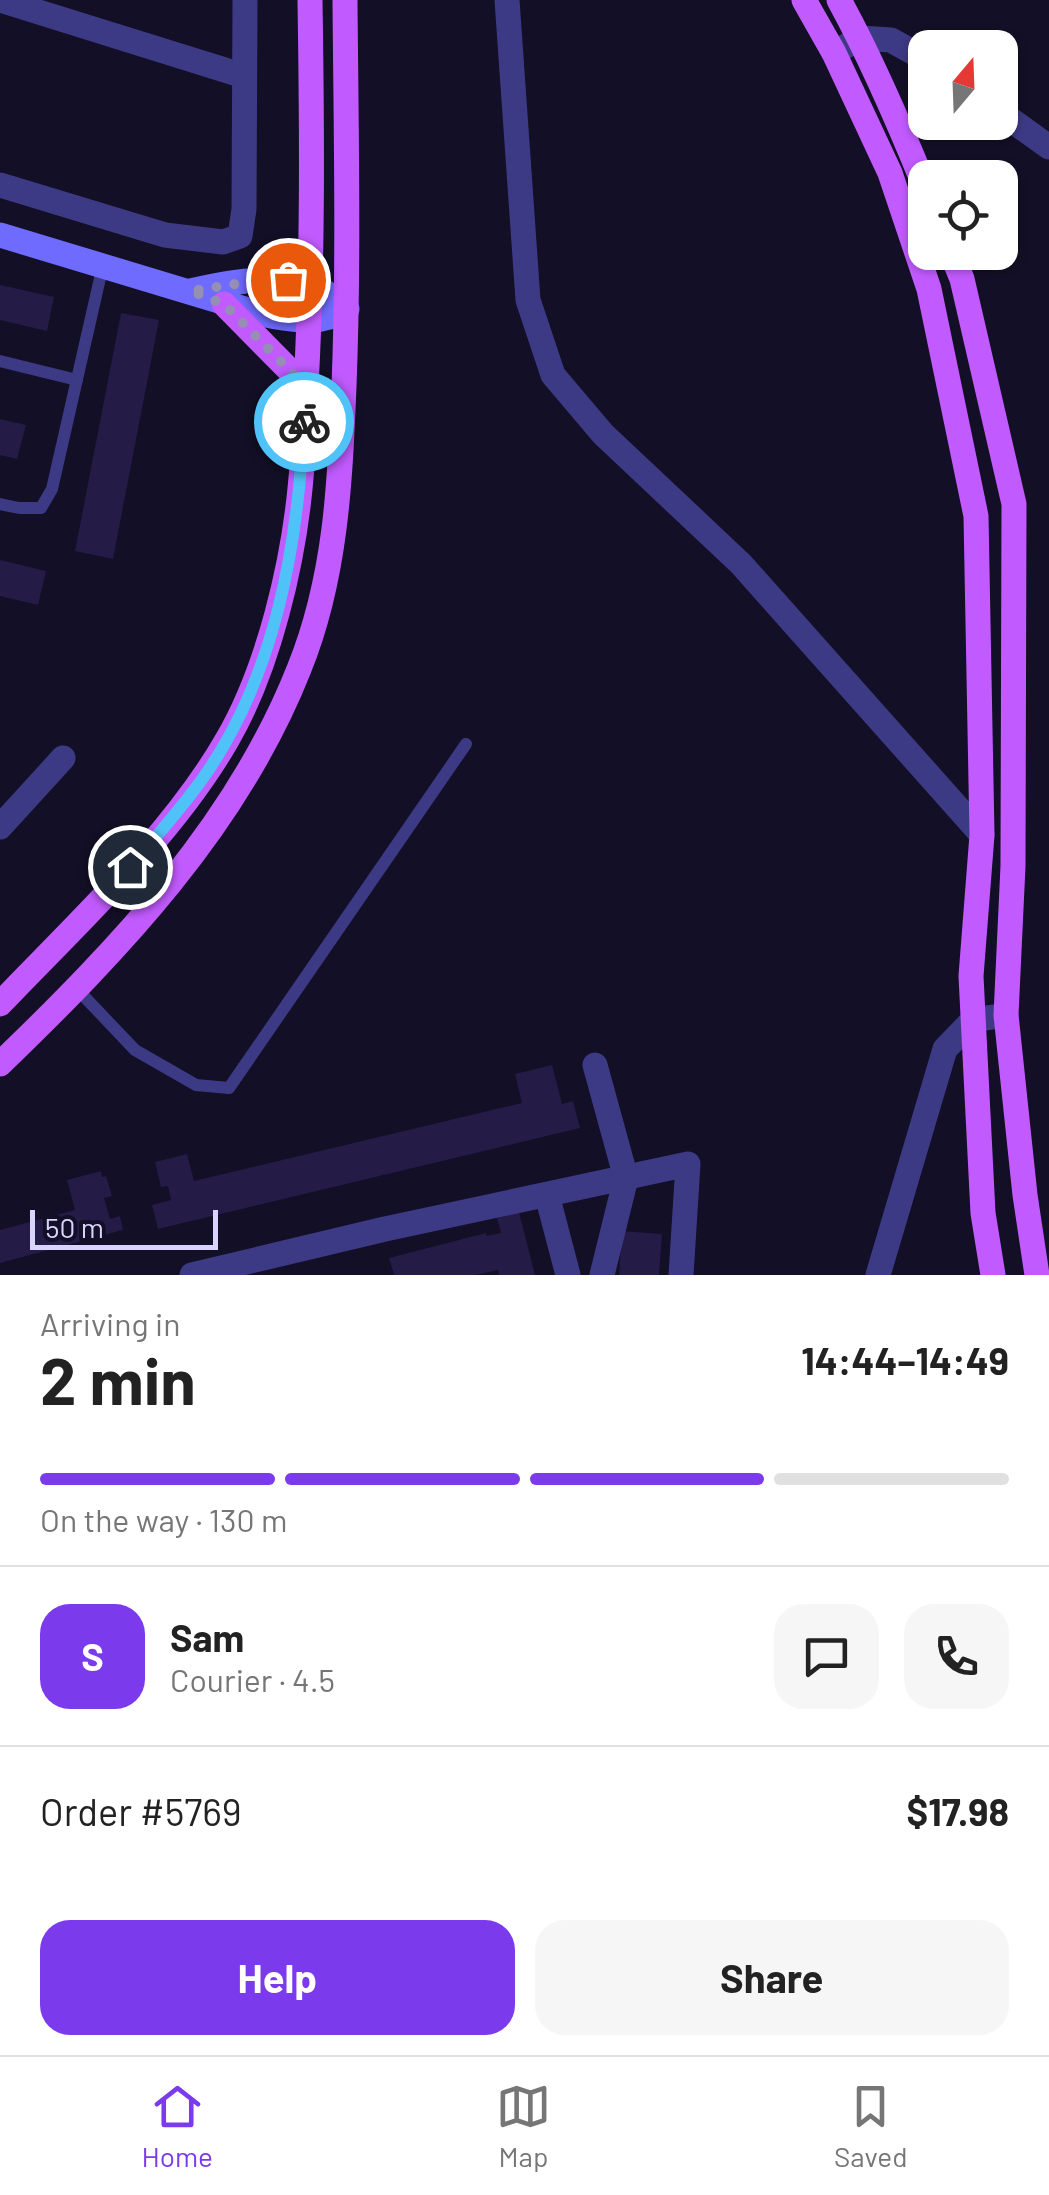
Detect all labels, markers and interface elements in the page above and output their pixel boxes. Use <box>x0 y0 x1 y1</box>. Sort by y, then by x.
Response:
north arrow <box>908 30 1018 140</box>
map controls <box>908 30 1018 270</box>
button: locate <box>908 160 1018 270</box>
pin <box>246 238 331 323</box>
icon: bag <box>261 253 316 308</box>
courier <box>254 372 354 472</box>
icon: bike <box>277 395 332 450</box>
pin <box>88 825 173 910</box>
icon: home <box>103 840 158 895</box>
scale bar <box>30 1205 218 1250</box>
text: 50 m <box>45 1210 104 1244</box>
text: Arriving in <box>40 1304 180 1342</box>
text: 14:44–14:49 <box>801 1337 1009 1383</box>
text: 2 min <box>40 1340 196 1418</box>
text: On the way · 130 m <box>40 1500 287 1538</box>
button: chat <box>774 1604 879 1709</box>
button: phone <box>904 1604 1009 1709</box>
text: Sam <box>170 1614 244 1660</box>
text: S <box>81 1633 104 1679</box>
text: Courier · 4.5 <box>170 1660 335 1698</box>
text: Order #5769 <box>40 1788 242 1834</box>
text: $17.98 <box>906 1788 1009 1834</box>
button: Help <box>40 1920 515 2035</box>
button: Share <box>535 1920 1009 2035</box>
tab: Home <box>142 2079 213 2173</box>
tab: Map <box>496 2079 551 2173</box>
tab: Saved <box>834 2079 907 2173</box>

